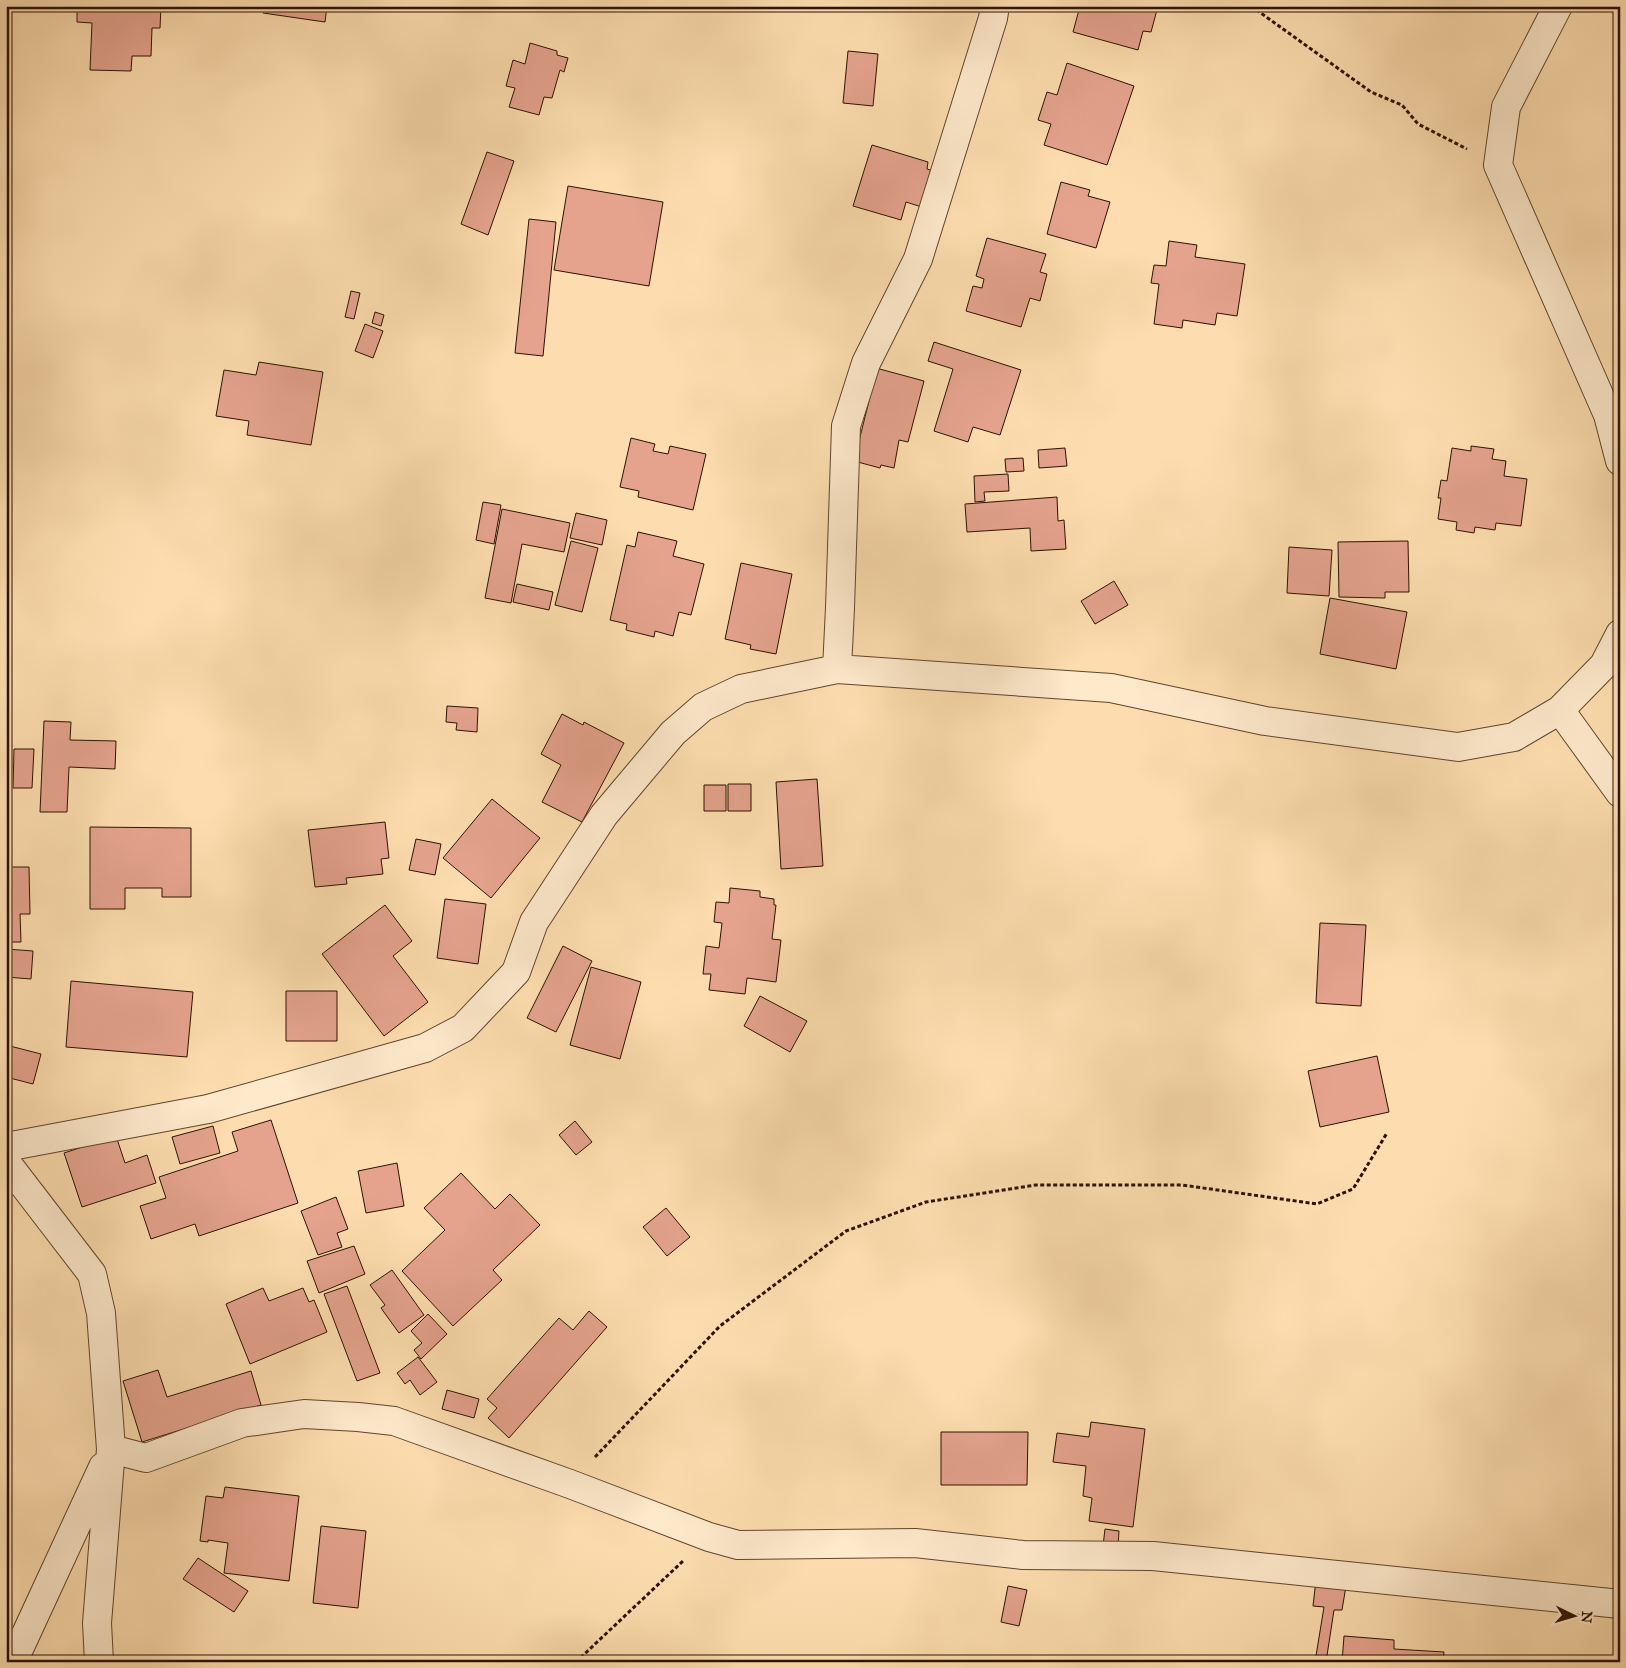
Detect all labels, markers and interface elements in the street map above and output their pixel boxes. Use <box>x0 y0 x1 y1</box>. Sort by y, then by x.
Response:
north arrow <box>1548 1590 1598 1640</box>
text: N <box>1577 1610 1595 1624</box>

